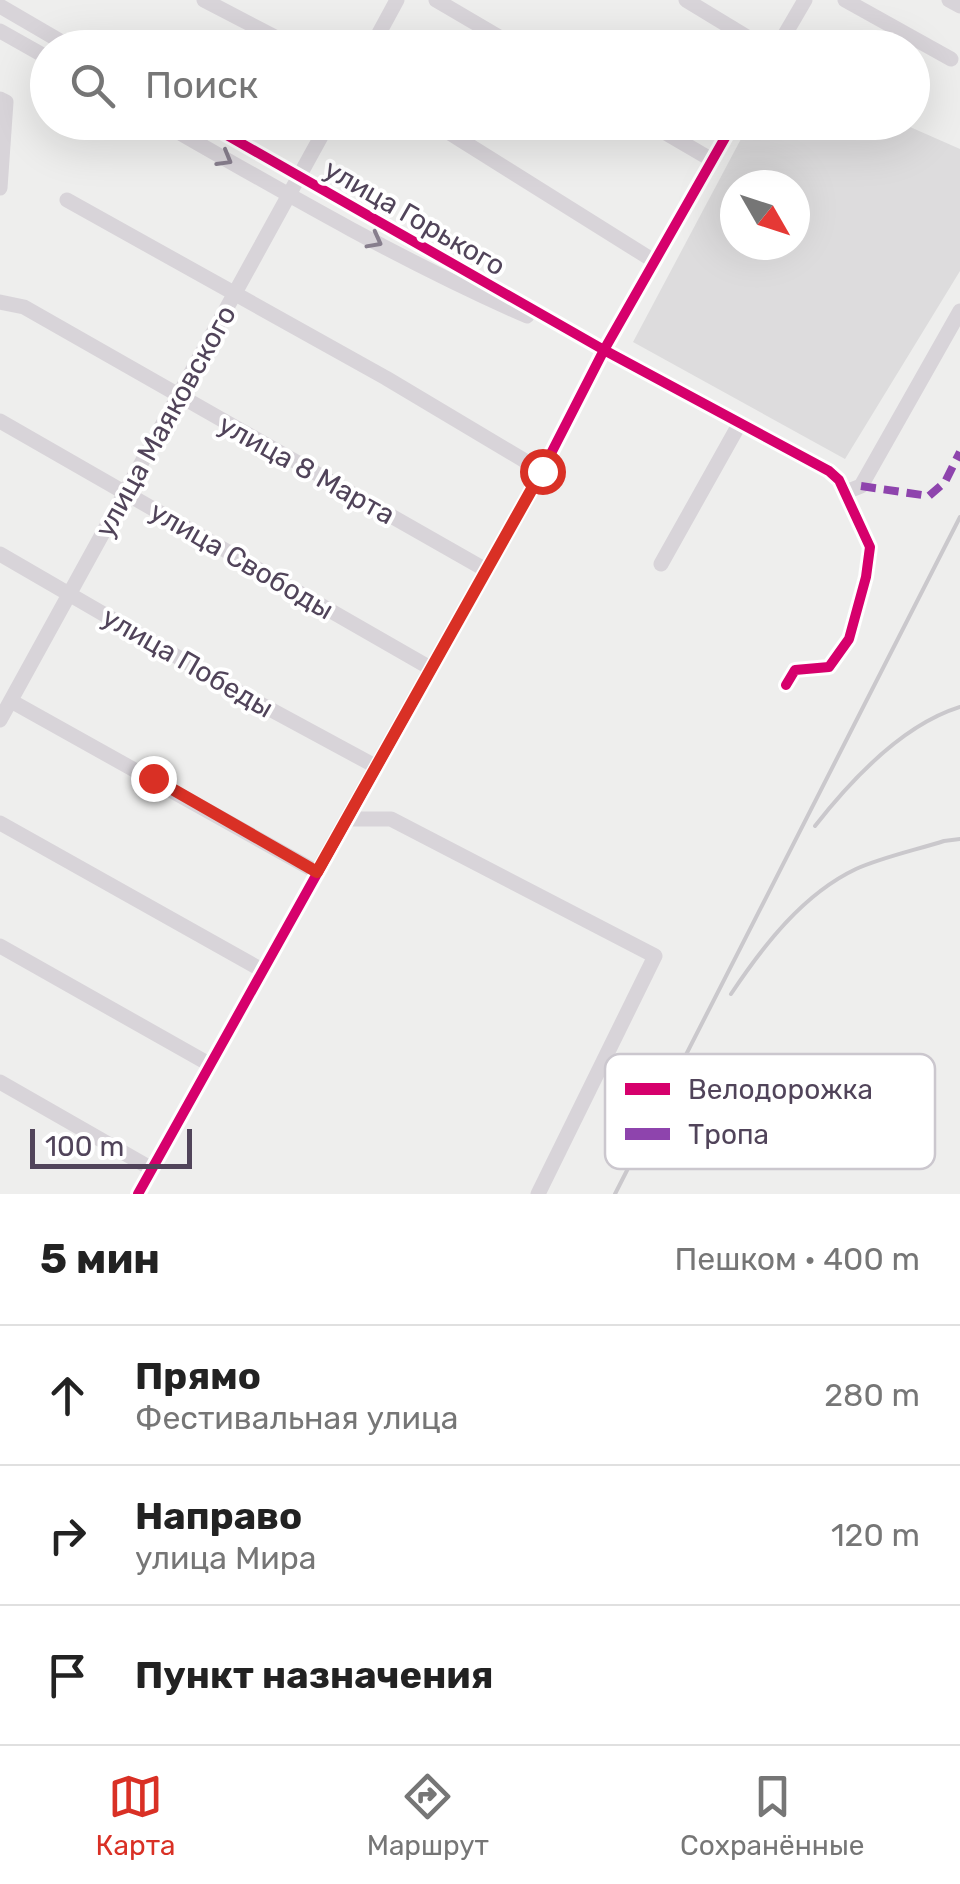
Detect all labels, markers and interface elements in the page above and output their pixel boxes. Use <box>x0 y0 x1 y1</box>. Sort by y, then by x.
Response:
search box <box>30 30 930 140</box>
icon: search <box>65 58 120 113</box>
text: Поиск <box>145 62 258 108</box>
one-way arrow <box>214 147 232 166</box>
street label: улица Горького <box>318 152 511 283</box>
north arrow <box>720 170 810 260</box>
one-way arrow <box>364 229 382 248</box>
street label: улица Маяковского <box>88 299 243 543</box>
street label: улица 8 Марта <box>213 407 401 531</box>
route start <box>520 449 566 495</box>
street label: улица Свободы <box>144 494 340 626</box>
street label: улица Победы <box>96 600 279 725</box>
route end <box>131 756 177 802</box>
legend <box>605 1054 935 1169</box>
text: Велодорожка <box>688 1073 873 1106</box>
text: Тропа <box>688 1118 769 1151</box>
scale bar <box>30 1124 192 1168</box>
text: 100 m <box>45 1130 124 1163</box>
text: 5 мин <box>40 1234 160 1284</box>
text: Пешком · 400 m <box>674 1240 920 1278</box>
text: Прямо <box>135 1353 261 1399</box>
icon: ahead <box>40 1368 95 1423</box>
text: 280 m <box>824 1376 920 1414</box>
text: Фестивальная улица <box>135 1399 459 1437</box>
text: Направо <box>135 1493 302 1539</box>
icon: right <box>40 1508 95 1563</box>
text: 120 m <box>831 1516 920 1554</box>
text: улица Мира <box>135 1539 317 1577</box>
icon: arrive <box>40 1648 95 1703</box>
text: Пункт назначения <box>135 1652 494 1698</box>
tab: Карта <box>96 1769 175 1862</box>
tab: Маршрут <box>367 1769 489 1862</box>
tab: Сохранённые <box>680 1769 864 1862</box>

